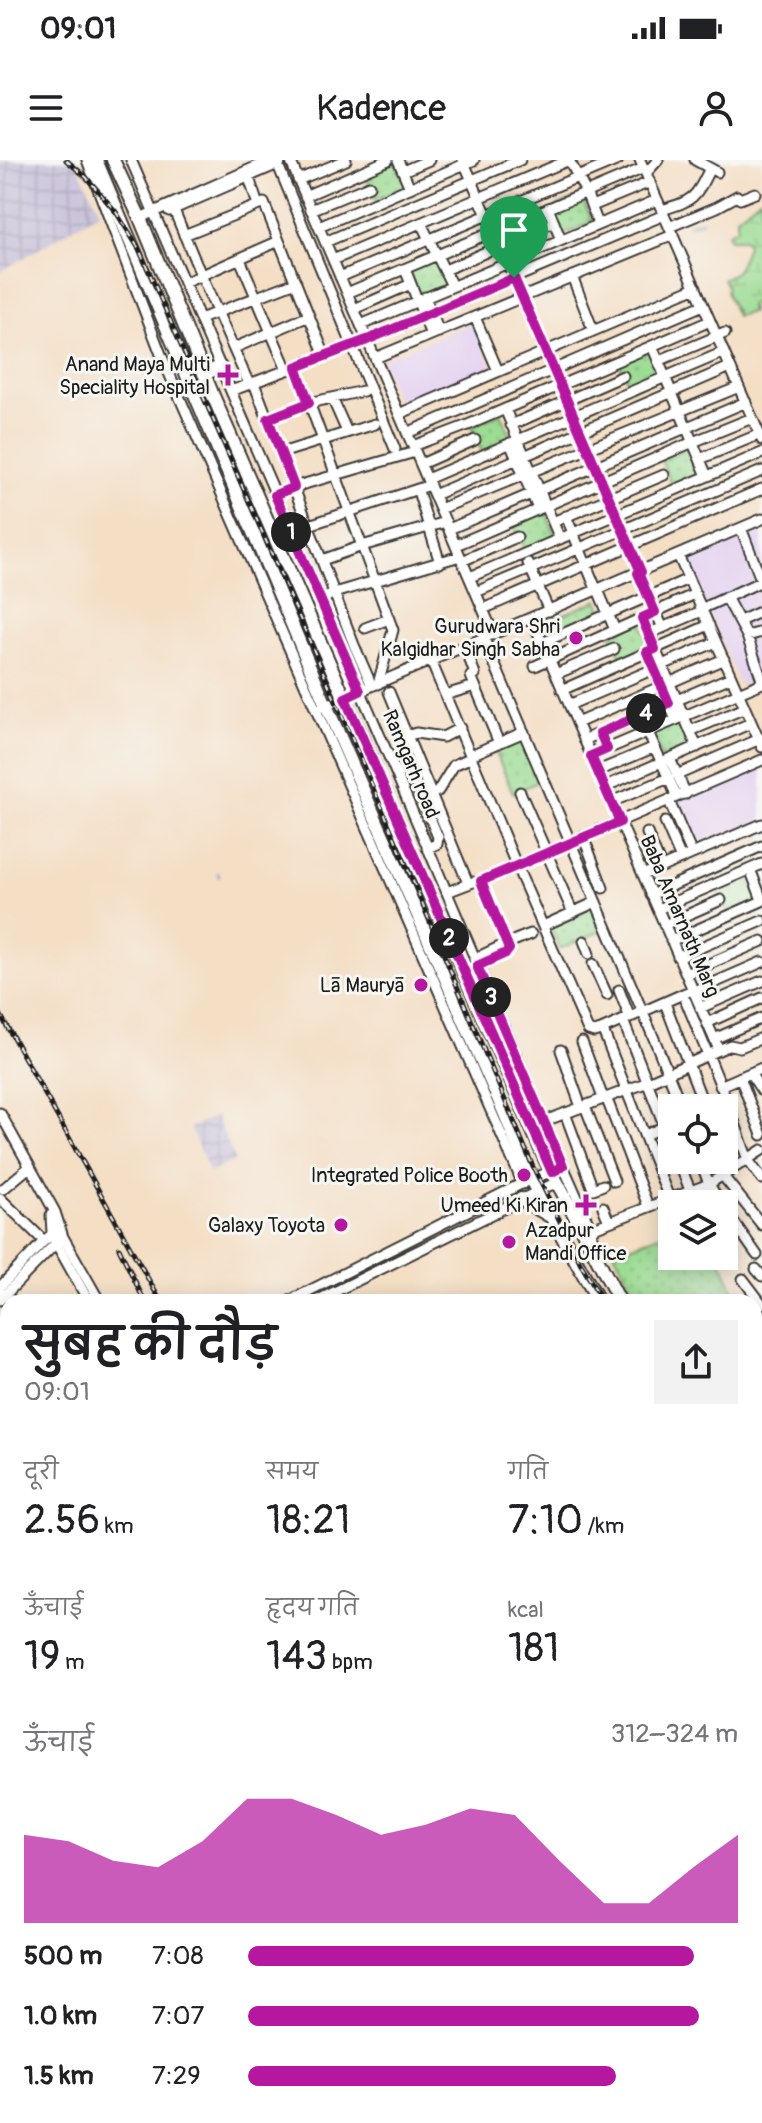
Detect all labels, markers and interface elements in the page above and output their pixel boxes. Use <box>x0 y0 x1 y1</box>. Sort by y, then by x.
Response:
text: 09:01 <box>40 10 116 47</box>
icon: menu <box>24 86 68 130</box>
text: Kadence <box>316 86 446 131</box>
icon: person <box>694 86 738 130</box>
pin <box>480 196 548 278</box>
icon: arrive <box>492 208 536 252</box>
place label: Anand Maya Multi Speciality Hospital <box>59 352 210 400</box>
marker: Anand Maya Multi Speciality Hospital <box>217 364 239 386</box>
pin: 1 <box>271 512 311 552</box>
text: 1 <box>287 518 295 546</box>
place label: Gurudwara Shri Kalgidhar Singh Sabha <box>381 614 560 662</box>
marker: Gurudwara Shri Kalgidhar Singh Sabha <box>567 629 585 647</box>
pin: 4 <box>626 693 666 733</box>
text: 4 <box>640 699 652 727</box>
street label: Ramgarh road <box>377 706 445 822</box>
street label: Baba Amarnath Marg <box>635 831 725 1001</box>
pin: 2 <box>429 918 469 958</box>
text: 2 <box>443 924 455 952</box>
place label: Lā Mauryā <box>320 973 405 998</box>
marker: Lā Mauryā <box>412 976 430 994</box>
pin: 3 <box>471 977 511 1017</box>
text: 3 <box>485 983 497 1011</box>
map controls <box>658 1094 738 1270</box>
button: locate <box>658 1094 738 1174</box>
place label: Integrated Police Booth <box>311 1163 508 1188</box>
marker: Integrated Police Booth <box>515 1166 533 1184</box>
button: layers <box>658 1190 738 1270</box>
place label: Umeed Ki Kiran <box>440 1193 568 1218</box>
marker: Umeed Ki Kiran <box>575 1194 597 1216</box>
place label: Galaxy Toyota <box>208 1213 325 1238</box>
marker: Galaxy Toyota <box>332 1216 350 1234</box>
place label: Azadpur Mandi Office <box>525 1218 627 1266</box>
marker: Azadpur Mandi Office <box>500 1233 518 1251</box>
text: सुबह की दौड़ <box>24 1318 276 1373</box>
button: share <box>654 1320 738 1404</box>
text: 09:01 <box>24 1376 90 1408</box>
text: दूरी <box>24 1458 59 1486</box>
text: समय <box>266 1458 318 1486</box>
text: गति <box>508 1458 548 1486</box>
text: 2.56 <box>24 1496 100 1545</box>
text: 18:21 <box>266 1496 350 1545</box>
text: 7:10 <box>508 1496 583 1545</box>
text: km <box>100 1512 134 1540</box>
text: /km <box>583 1512 624 1540</box>
text: ऊँचाई <box>24 1594 83 1622</box>
text: हृदय गति <box>266 1594 359 1622</box>
text: kcal <box>508 1596 544 1624</box>
text: 181 <box>508 1624 559 1673</box>
text: 19 <box>24 1632 60 1681</box>
text: 143 <box>266 1632 327 1681</box>
text: m <box>60 1648 85 1676</box>
text: bpm <box>327 1648 373 1676</box>
text: 312–324 m <box>611 1718 738 1750</box>
text: ऊँचाई <box>24 1727 94 1759</box>
text: 500 m <box>24 1940 102 1972</box>
text: 7:08 <box>152 1940 204 1972</box>
text: 1.0 km <box>24 2000 97 2032</box>
text: 7:07 <box>152 2000 204 2032</box>
text: 1.5 km <box>24 2060 94 2092</box>
text: 7:29 <box>152 2060 201 2092</box>

